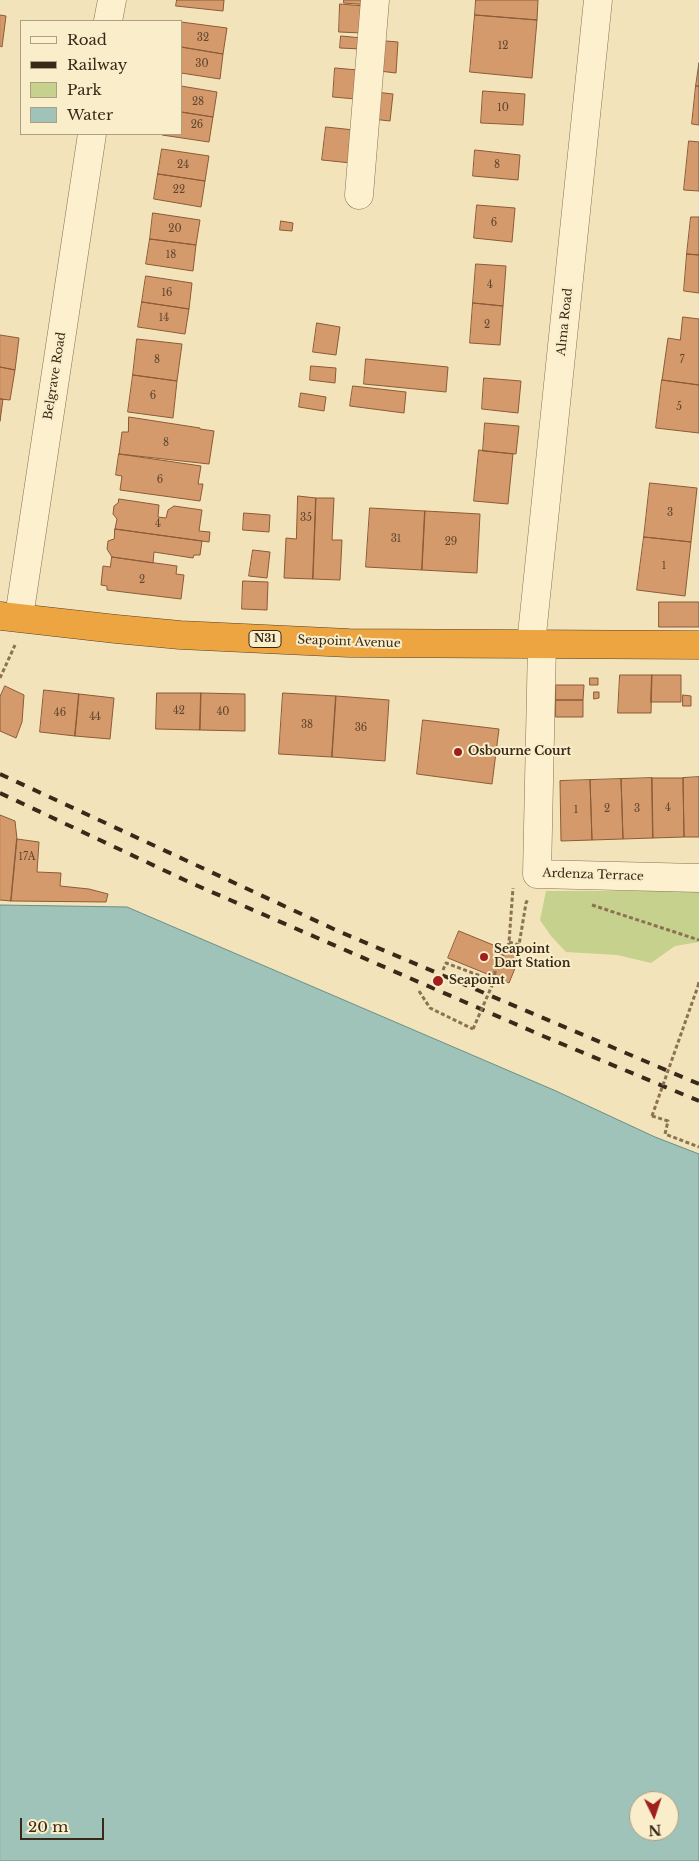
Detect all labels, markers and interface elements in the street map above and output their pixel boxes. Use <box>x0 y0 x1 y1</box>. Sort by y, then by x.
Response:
legend <box>20 20 182 135</box>
text: Road <box>67 30 107 49</box>
house number: 32 <box>197 32 209 44</box>
house number: 12 <box>498 40 508 52</box>
text: Railway <box>67 55 127 74</box>
house number: 30 <box>195 58 209 70</box>
text: Park <box>67 80 102 99</box>
house number: 28 <box>192 96 204 108</box>
house number: 10 <box>497 102 509 114</box>
text: Water <box>67 105 113 124</box>
house number: 26 <box>191 119 203 131</box>
house number: 24 <box>177 159 189 171</box>
house number: 8 <box>494 159 500 171</box>
house number: 22 <box>173 184 185 196</box>
house number: 6 <box>491 217 497 229</box>
house number: 20 <box>168 223 182 235</box>
house number: 18 <box>166 249 176 261</box>
house number: 4 <box>487 279 493 291</box>
house number: 16 <box>162 287 172 299</box>
street label: Alma Road <box>554 287 576 357</box>
house number: 14 <box>159 312 169 324</box>
house number: 2 <box>484 319 490 331</box>
street label: Belgrave Road <box>41 331 69 421</box>
house number: 8 <box>154 354 160 366</box>
house number: 7 <box>679 354 685 366</box>
house number: 6 <box>150 390 156 402</box>
house number: 5 <box>676 401 682 413</box>
house number: 8 <box>163 437 169 449</box>
house number: 6 <box>157 474 163 486</box>
house number: 3 <box>667 507 673 519</box>
house number: 35 <box>300 512 312 524</box>
house number: 4 <box>155 518 161 530</box>
house number: 31 <box>391 533 401 545</box>
house number: 29 <box>445 536 457 548</box>
house number: 1 <box>662 560 666 572</box>
house number: 2 <box>139 574 145 586</box>
road number: N31 <box>249 630 281 648</box>
street label: Seapoint Avenue <box>297 633 401 651</box>
house number: 42 <box>173 705 185 717</box>
house number: 40 <box>217 706 229 718</box>
house number: 46 <box>54 707 66 719</box>
house number: 44 <box>89 711 101 723</box>
house number: 38 <box>301 719 313 731</box>
house number: 36 <box>355 722 367 734</box>
place label: Osbourne Court <box>468 745 571 759</box>
marker: Osbourne Court <box>452 746 464 758</box>
house number: 4 <box>665 802 671 814</box>
house number: 2 <box>604 803 610 815</box>
house number: 3 <box>634 803 640 815</box>
house number: 1 <box>574 804 578 816</box>
house number: 17A <box>19 851 35 863</box>
street label: Ardenza Terrace <box>542 866 644 884</box>
place label: Seapoint Dart Station <box>494 943 571 971</box>
marker: Seapoint Dart Station <box>478 951 490 963</box>
marker: Seapoint <box>431 974 445 988</box>
place label: Seapoint <box>449 974 505 988</box>
north arrow <box>629 1791 679 1841</box>
scale bar <box>22 1808 106 1840</box>
text: 20 m <box>28 1817 68 1836</box>
text: N <box>648 1821 662 1839</box>

